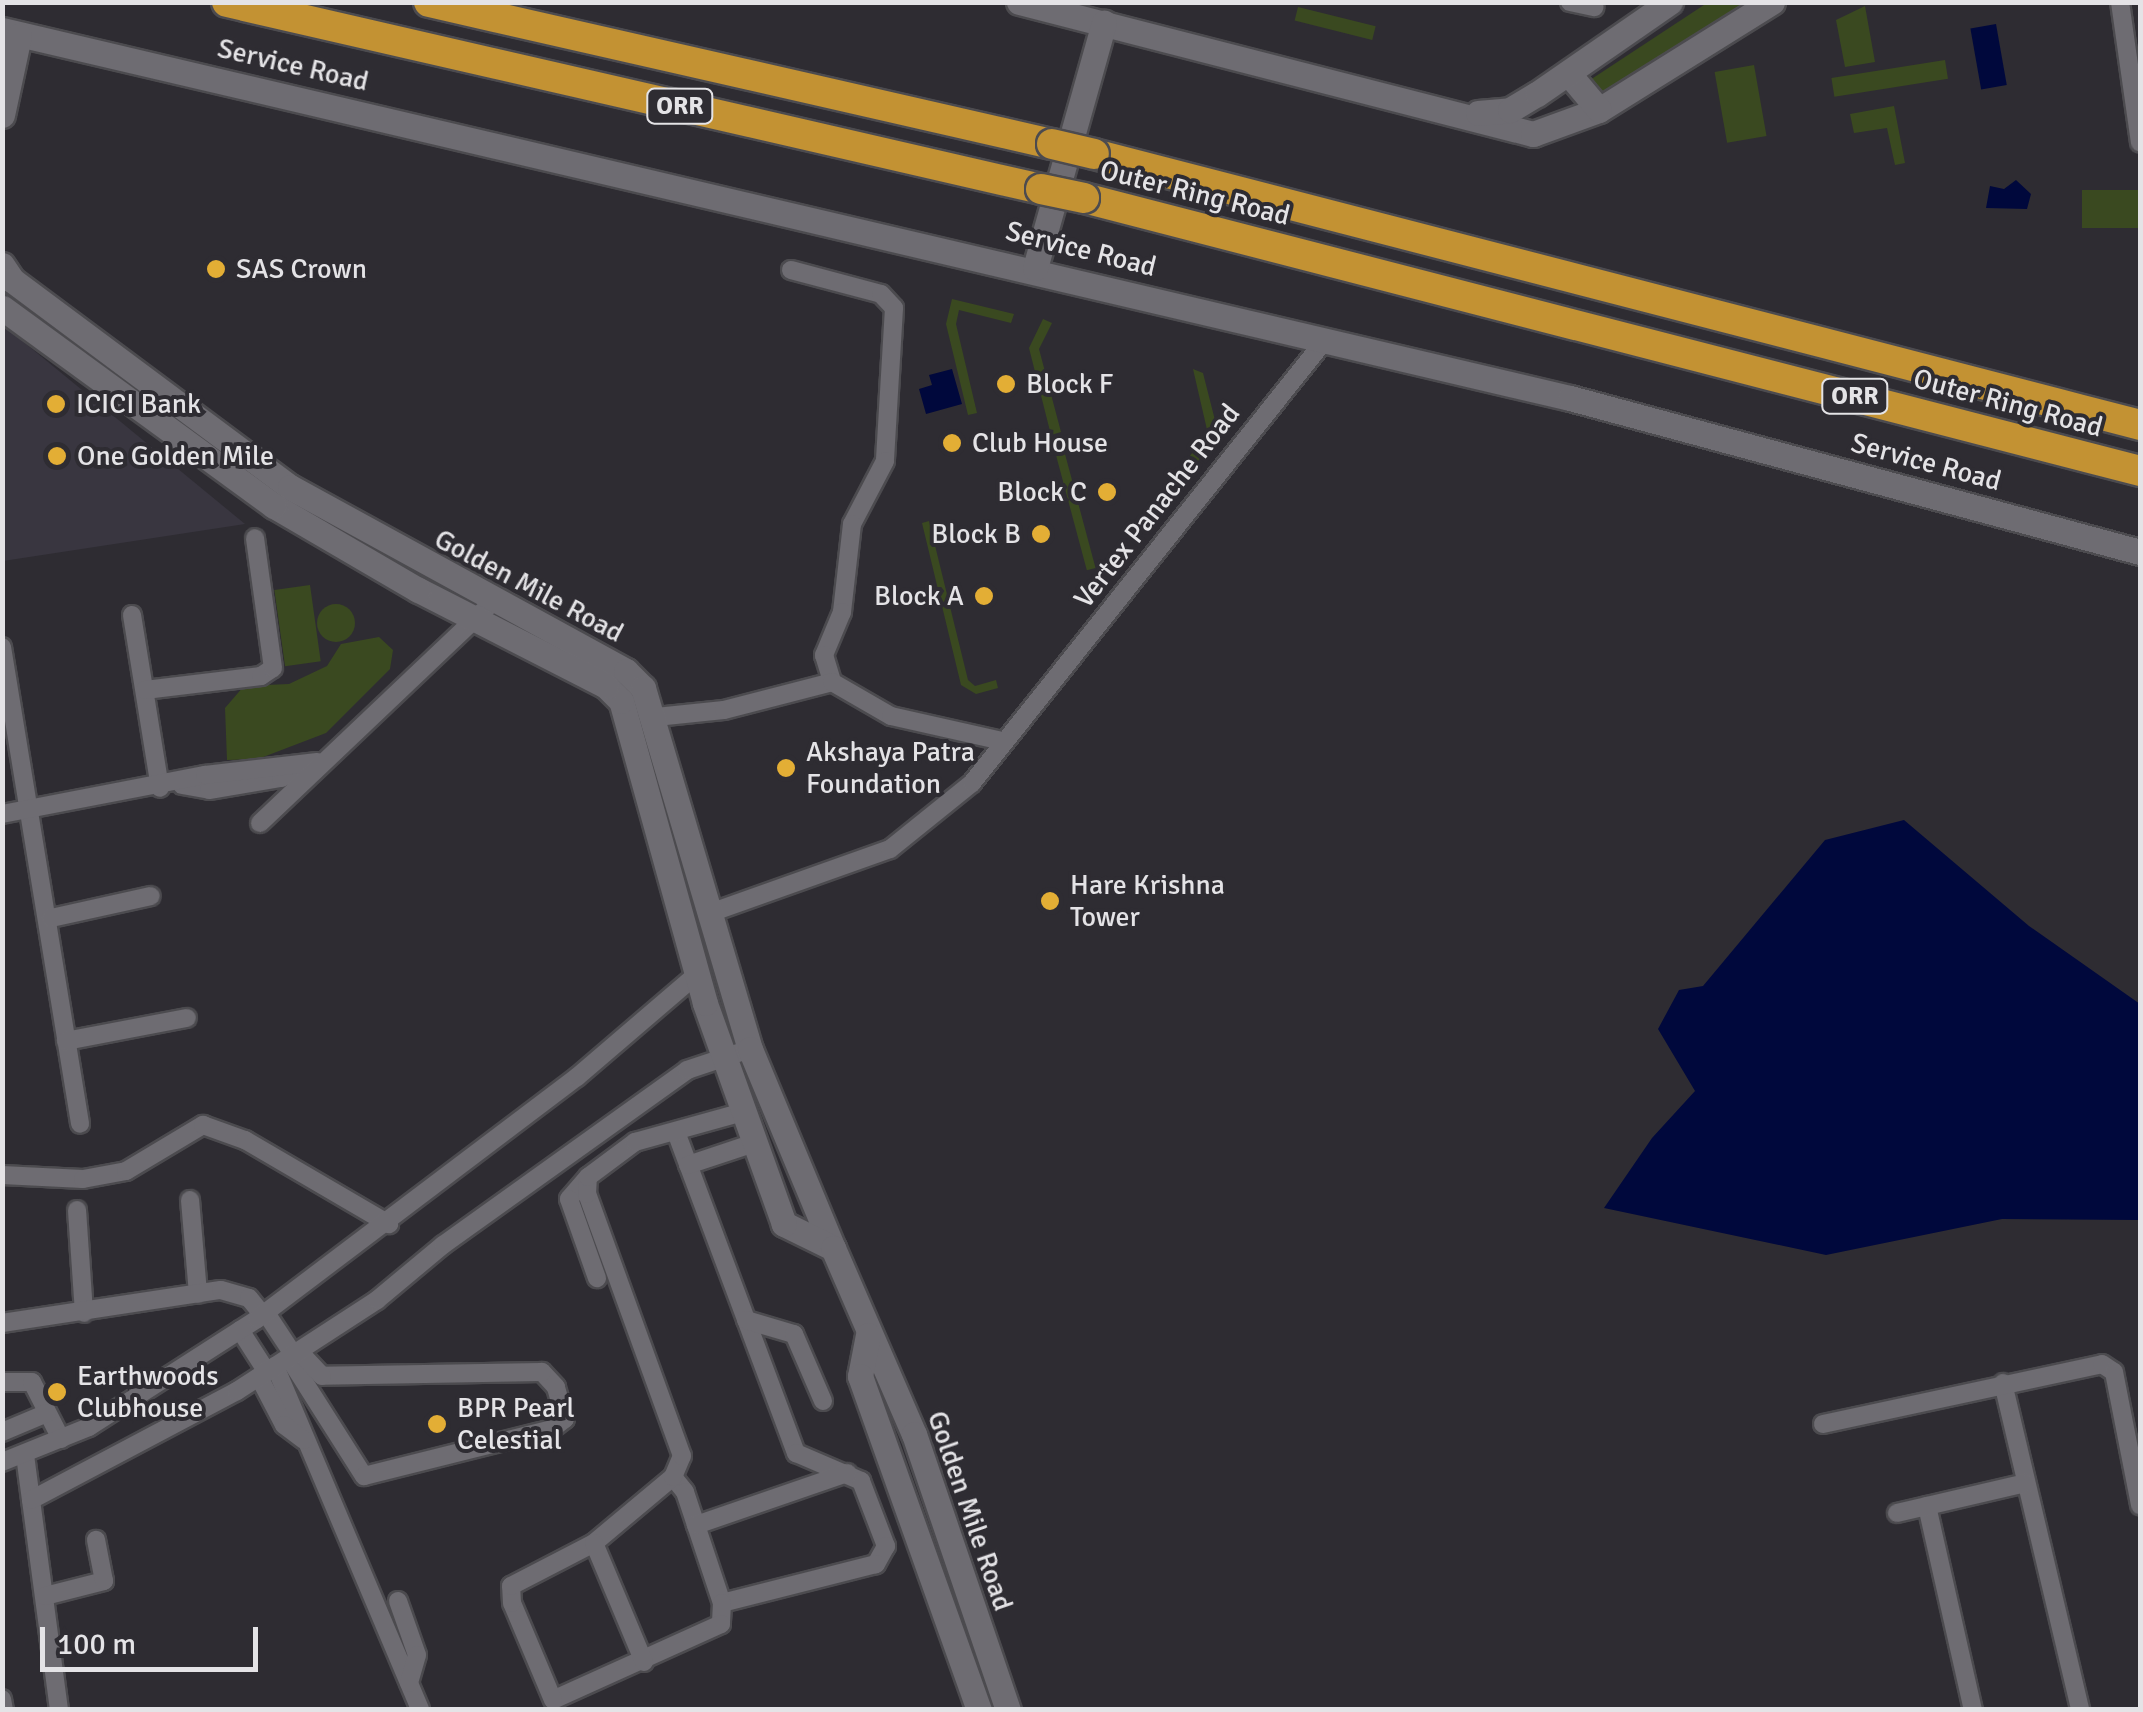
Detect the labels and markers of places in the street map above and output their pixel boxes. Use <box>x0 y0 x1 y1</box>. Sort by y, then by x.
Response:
place label: SAS Crown <box>236 252 367 286</box>
marker: SAS Crown <box>205 258 227 280</box>
place label: Block F <box>1026 367 1113 401</box>
marker: Block F <box>995 373 1017 395</box>
place label: ICICI Bank <box>76 387 201 421</box>
marker: ICICI Bank <box>45 393 67 415</box>
place label: Club House <box>972 426 1108 460</box>
marker: Club House <box>941 432 963 454</box>
place label: One Golden Mile <box>77 439 274 473</box>
marker: One Golden Mile <box>46 445 68 467</box>
place label: Block C <box>997 475 1087 509</box>
marker: Block C <box>1096 481 1118 503</box>
place label: Block B <box>931 517 1021 551</box>
marker: Block B <box>1030 523 1052 545</box>
place label: Block A <box>874 579 964 613</box>
marker: Block A <box>973 585 995 607</box>
place label: Akshaya Patra Foundation <box>806 735 975 801</box>
marker: Akshaya Patra Foundation <box>775 757 797 779</box>
place label: Hare Krishna Tower <box>1070 868 1225 934</box>
marker: Hare Krishna Tower <box>1039 890 1061 912</box>
place label: Earthwoods Clubhouse <box>77 1359 218 1425</box>
marker: Earthwoods Clubhouse <box>46 1381 68 1403</box>
place label: BPR Pearl Celestial <box>457 1391 575 1457</box>
marker: BPR Pearl Celestial <box>426 1413 448 1435</box>

